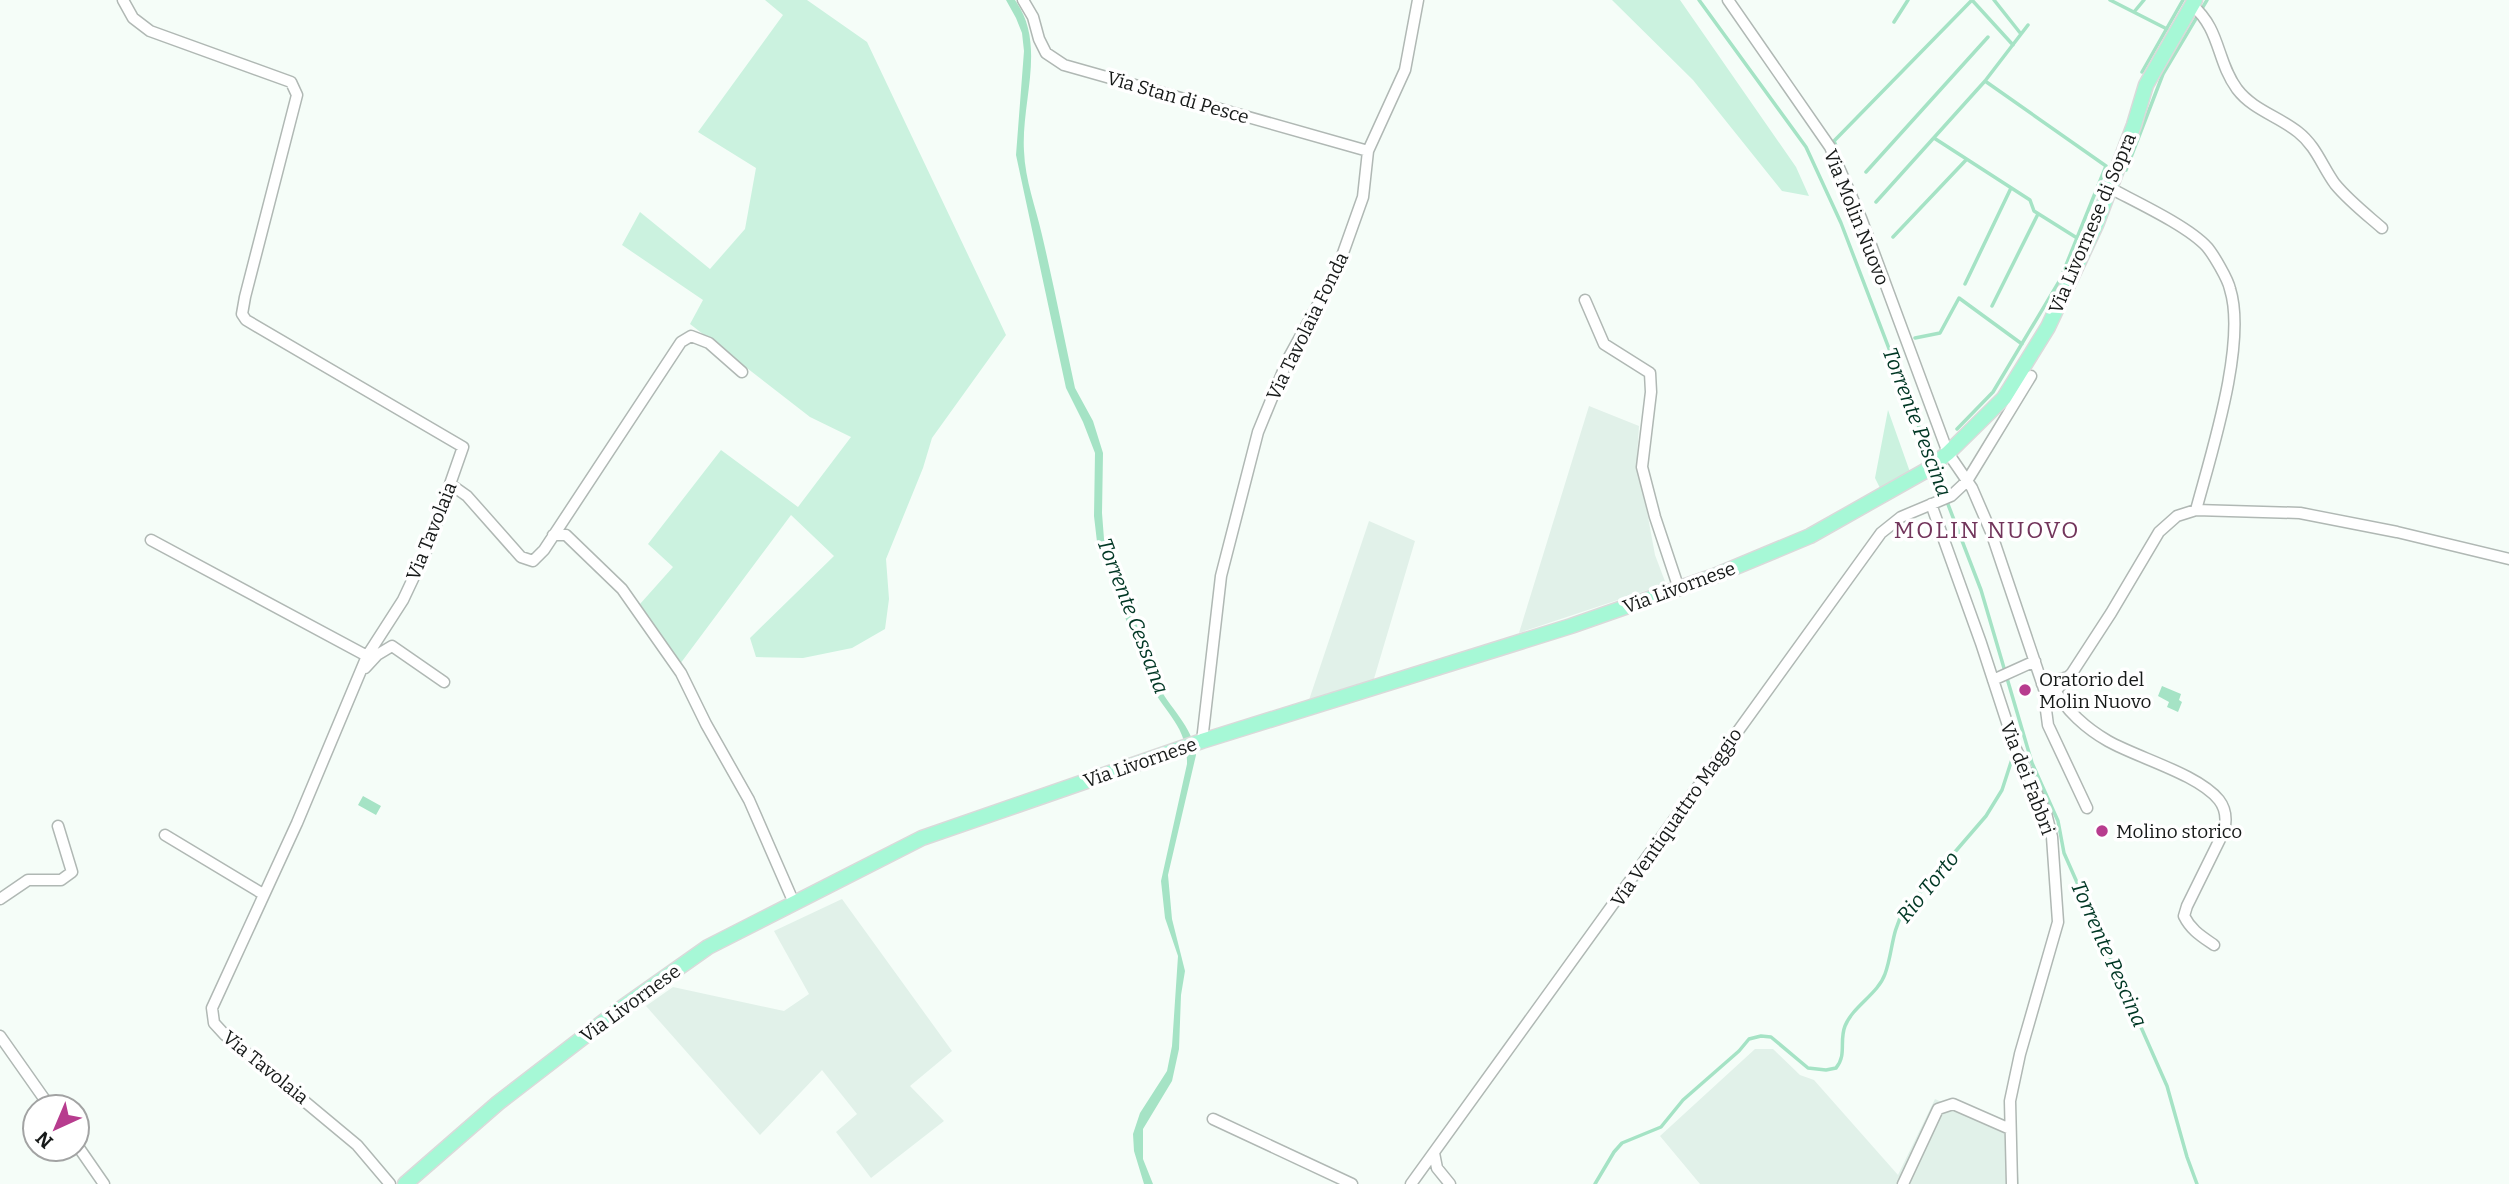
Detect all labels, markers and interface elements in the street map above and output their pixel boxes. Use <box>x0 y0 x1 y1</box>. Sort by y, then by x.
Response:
street label: Via Stan di Pesce <box>1104 66 1252 129</box>
street label: Via Livornese di Sopra <box>2044 129 2141 317</box>
street label: Via Molin Nuovo <box>1819 146 1894 288</box>
street label: Via Tavolaia Fonda <box>1262 248 1354 404</box>
water label: Torrente Pescina <box>1877 344 1957 500</box>
street label: Via Tavolaia <box>401 478 462 584</box>
district label: MOLIN NUOVO <box>1894 516 2080 544</box>
water label: Torrente Cessana <box>1091 535 1175 697</box>
street label: Via Livornese <box>1620 556 1739 618</box>
place label: Oratorio del Molin Nuovo <box>2039 668 2152 713</box>
marker: Oratorio del Molin Nuovo <box>2017 682 2033 698</box>
street label: Via dei Fabbri <box>1995 718 2060 838</box>
street label: Via Ventiquattro Maggio <box>1606 723 1747 911</box>
street label: Via Livornese <box>1081 732 1200 793</box>
place label: Molino storico <box>2116 820 2242 843</box>
marker: Molino storico <box>2094 823 2110 839</box>
water label: Rio Torto <box>1891 846 1965 928</box>
water label: Torrente Pescina <box>2065 877 2153 1031</box>
street label: Via Livornese <box>576 959 685 1047</box>
street label: Via Tavolaia <box>218 1026 314 1109</box>
north arrow <box>21 1093 91 1163</box>
text: N <box>31 1126 58 1153</box>

